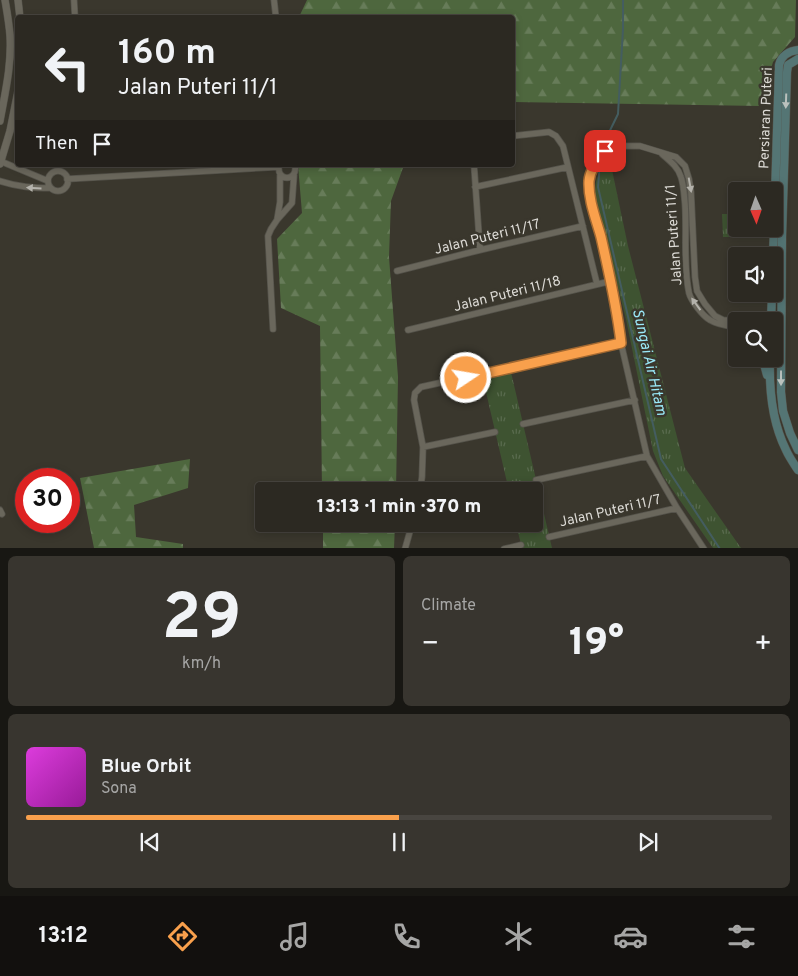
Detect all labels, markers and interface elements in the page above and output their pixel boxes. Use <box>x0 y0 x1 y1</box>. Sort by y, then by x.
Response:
text: 160 m <box>118 32 216 76</box>
icon: left <box>35 35 100 100</box>
street label: Persiaran Puteri <box>756 67 777 169</box>
text: Jalan Puteri 11/1 <box>118 75 277 102</box>
one-way arrow <box>781 93 789 109</box>
icon: arrive <box>88 130 116 158</box>
pin <box>584 130 626 172</box>
text: Then <box>35 132 78 156</box>
icon: arrive <box>591 137 619 165</box>
one-way arrow <box>686 178 694 193</box>
north arrow <box>728 182 782 238</box>
map controls <box>728 182 783 367</box>
one-way arrow <box>26 183 42 191</box>
street label: Jalan Puteri 11/1 <box>662 184 687 286</box>
street label: Jalan Puteri 11/17 <box>433 216 542 259</box>
button: sound <box>728 247 783 302</box>
street label: Jalan Puteri 11/18 <box>452 273 563 316</box>
one-way arrow <box>691 297 701 311</box>
water label: Sungai Air Hitam <box>627 307 670 418</box>
button: search <box>728 312 783 367</box>
position arrow <box>439 351 491 403</box>
one-way arrow <box>777 370 785 386</box>
speed limit sign: 30 <box>15 468 80 533</box>
street label: Jalan Puteri 11/7 <box>558 492 663 531</box>
text: 13:13 · 1 min · 370 m <box>317 495 481 519</box>
text: 29 <box>162 580 241 662</box>
text: Climate <box>421 596 476 616</box>
text: 19° <box>569 620 624 669</box>
text: − <box>421 627 439 663</box>
text: + <box>754 627 772 663</box>
text: km/h <box>182 654 221 674</box>
text: Blue Orbit <box>101 755 191 779</box>
text: Sona <box>101 779 137 799</box>
icon: previous <box>136 828 164 856</box>
icon: pause <box>385 828 413 856</box>
icon: next <box>634 828 662 856</box>
icon: directions <box>165 919 200 954</box>
icon: music <box>277 919 312 954</box>
icon: phone <box>389 919 424 954</box>
icon: climate <box>501 919 536 954</box>
icon: car <box>613 919 648 954</box>
icon: filters <box>724 919 759 954</box>
text: 13:12 <box>38 923 88 950</box>

